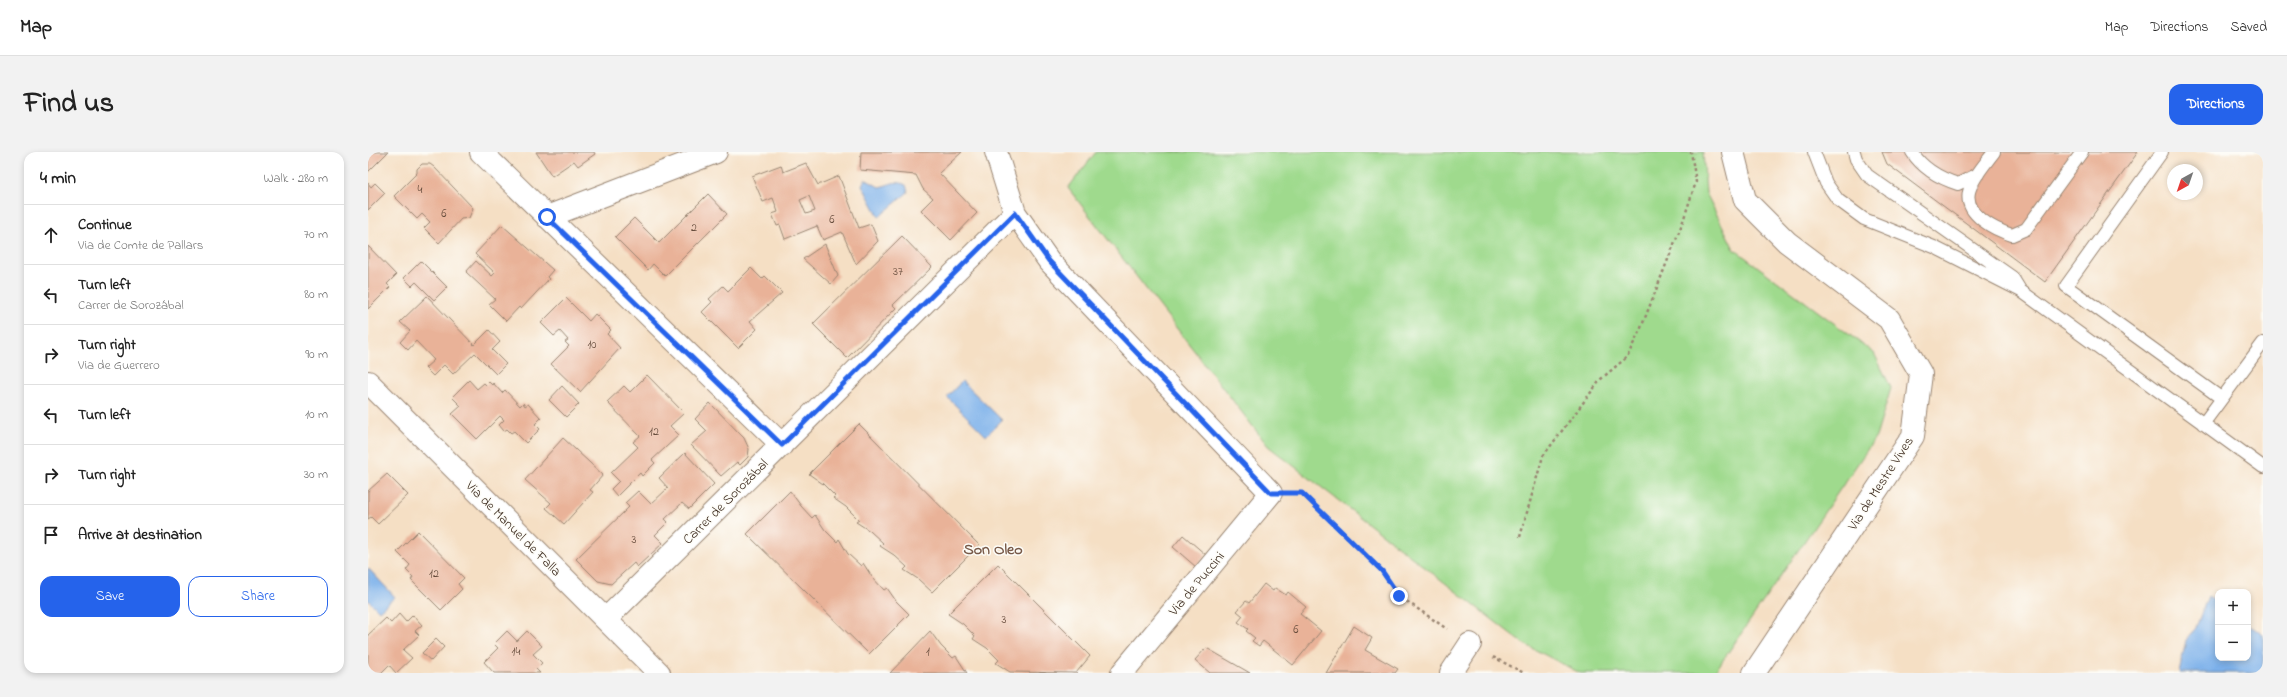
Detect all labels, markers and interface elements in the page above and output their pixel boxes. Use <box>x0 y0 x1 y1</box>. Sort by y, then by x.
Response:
text: Map <box>20 14 52 41</box>
text: Map <box>2105 17 2128 38</box>
text: Directions <box>2150 17 2208 38</box>
text: Saved <box>2230 17 2267 38</box>
text: Find us <box>24 84 114 125</box>
button: Directions <box>2169 84 2263 125</box>
north arrow <box>2167 164 2203 200</box>
text: 4 min <box>40 166 76 191</box>
text: Walk · 280 m <box>263 169 328 188</box>
house number: 4 <box>418 181 423 199</box>
house number: 6 <box>441 205 447 223</box>
route start <box>538 208 556 226</box>
house number: 6 <box>829 211 835 229</box>
text: Continue <box>78 214 132 236</box>
house number: 2 <box>691 219 697 237</box>
icon: ahead <box>40 224 62 246</box>
text: 70 m <box>304 225 328 244</box>
text: Via de Comte de Pallars <box>78 236 203 255</box>
house number: 37 <box>893 263 903 281</box>
text: Turn left <box>78 274 131 296</box>
icon: left <box>40 284 62 306</box>
text: 80 m <box>304 285 328 304</box>
text: Carrer de Sorozábal <box>78 296 184 315</box>
text: Turn right <box>78 334 136 356</box>
house number: 10 <box>587 336 597 354</box>
icon: right <box>40 344 62 366</box>
text: 90 m <box>305 345 328 364</box>
text: Via de Guerrero <box>78 356 160 375</box>
icon: left <box>40 404 62 426</box>
text: Turn left <box>78 404 131 426</box>
text: 10 m <box>305 405 328 424</box>
house number: 12 <box>649 423 659 441</box>
street label: Via de Mestre Vives <box>1842 433 1920 536</box>
street label: Carrer de Sorozábal <box>678 454 774 550</box>
icon: right <box>40 464 62 486</box>
text: Turn right <box>78 464 136 486</box>
text: 30 m <box>304 465 328 484</box>
street label: Via de Manuel de Falla <box>460 476 566 582</box>
icon: arrive <box>40 524 62 546</box>
text: Arrive at destination <box>78 524 202 546</box>
house number: 3 <box>632 531 637 549</box>
district label: Son Oleo <box>963 538 1023 562</box>
street label: Via de Puccini <box>1163 547 1230 621</box>
house number: 12 <box>429 565 439 583</box>
button: Save <box>40 576 180 617</box>
button: Share <box>188 576 328 617</box>
route end <box>1390 587 1408 605</box>
map controls <box>2215 589 2251 661</box>
button: + <box>2215 589 2251 625</box>
house number: 3 <box>1002 611 1007 629</box>
house number: 6 <box>1293 621 1299 639</box>
button: − <box>2215 625 2251 661</box>
house number: 14 <box>512 643 520 661</box>
house number: 1 <box>926 643 930 661</box>

